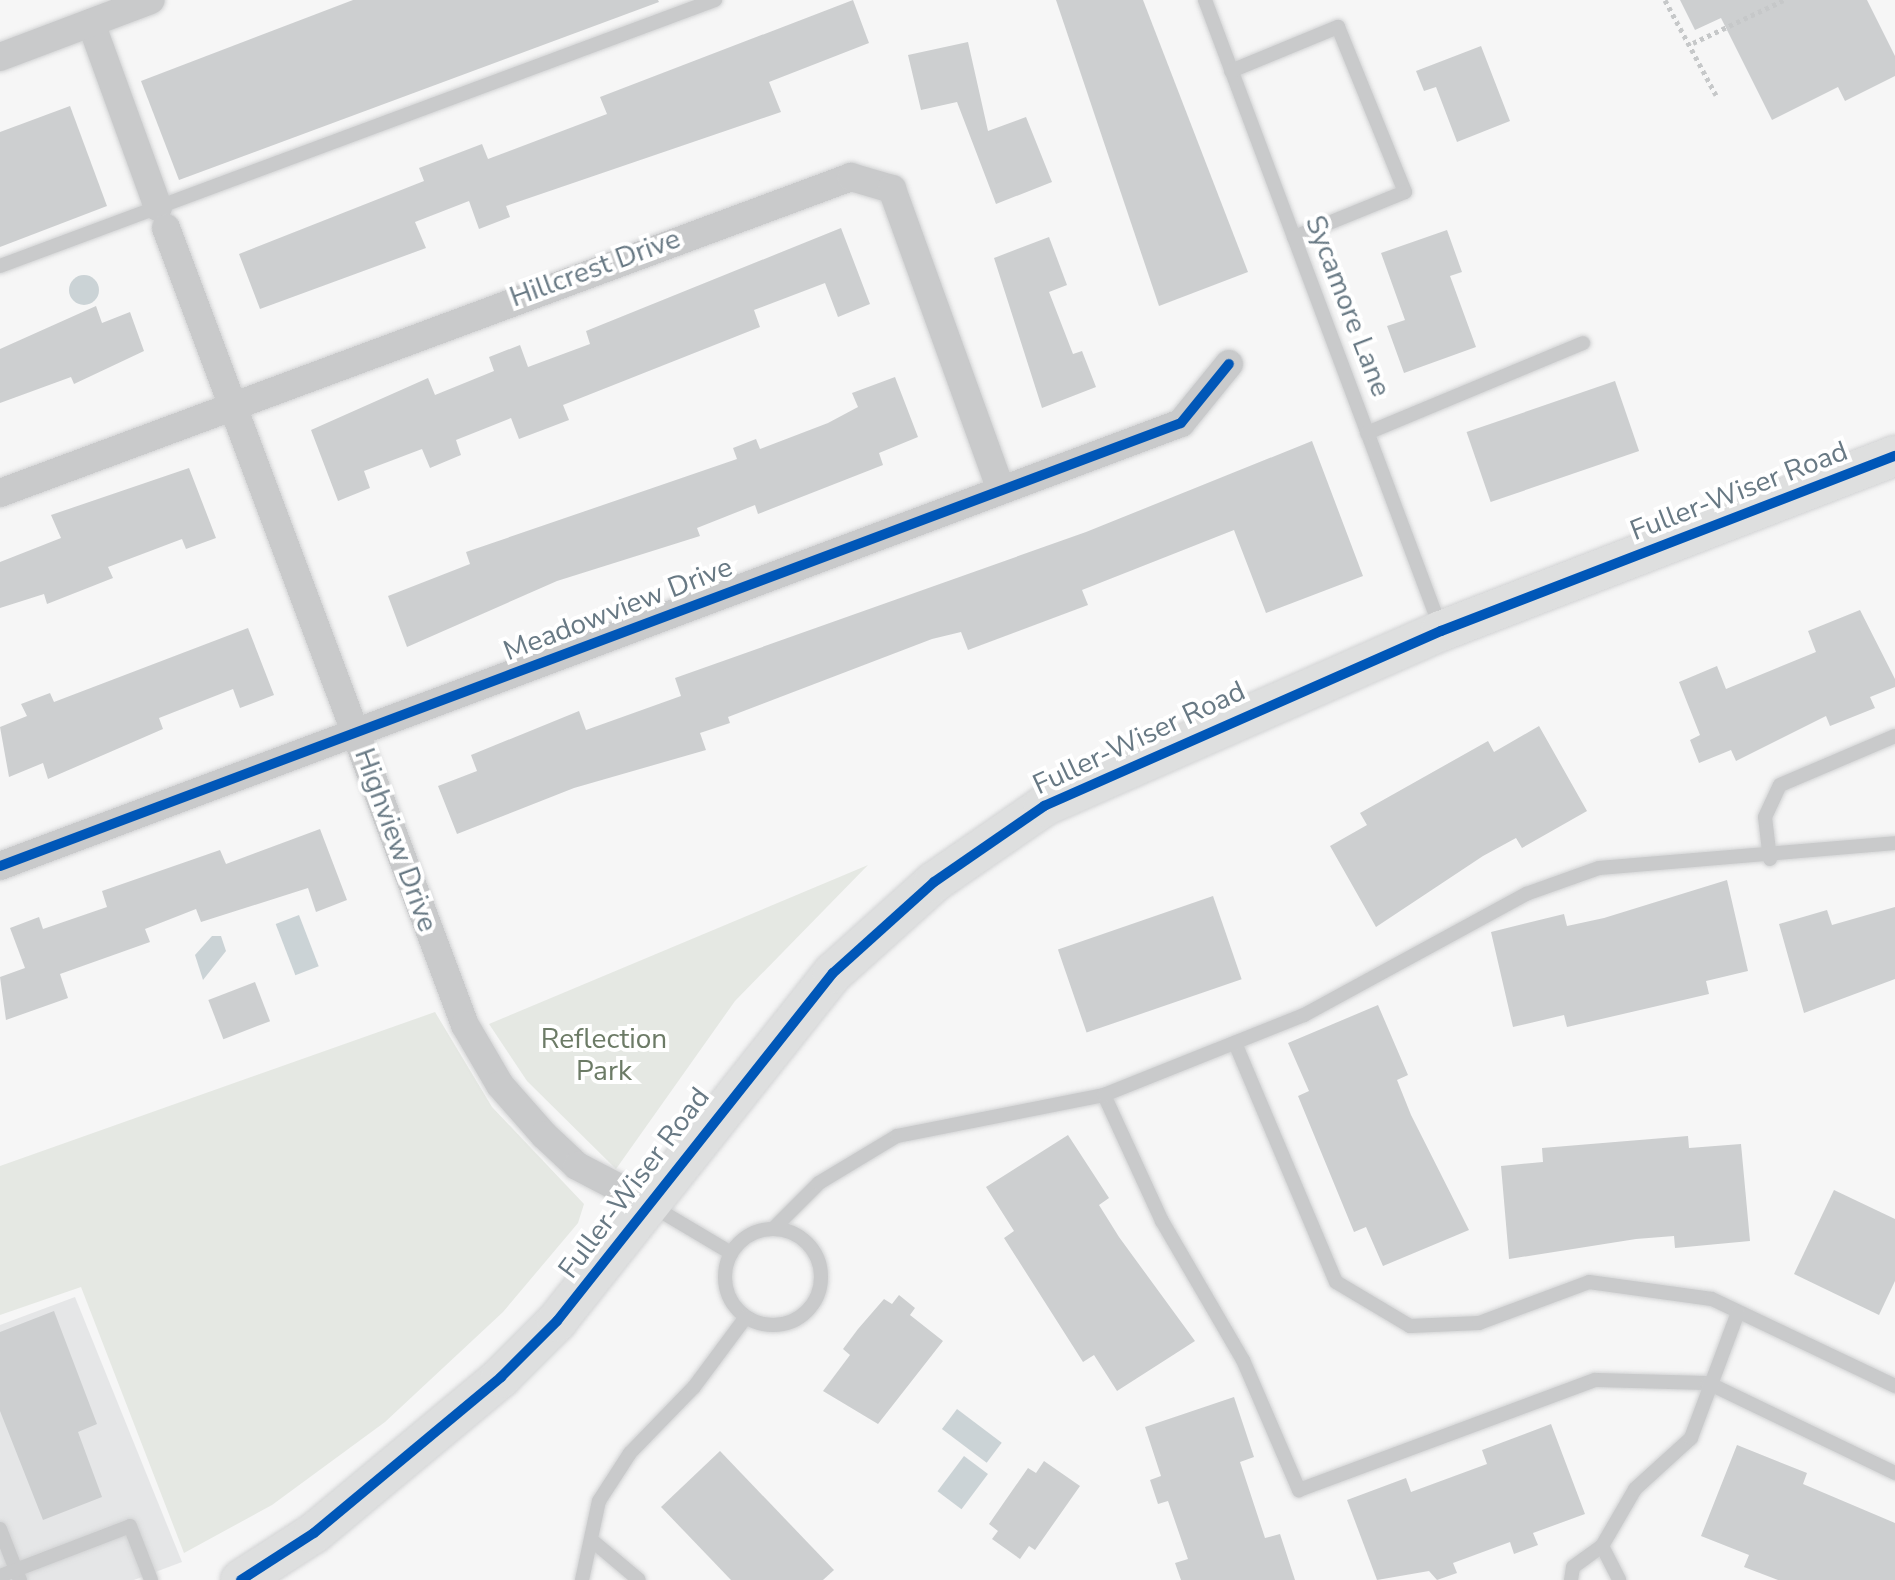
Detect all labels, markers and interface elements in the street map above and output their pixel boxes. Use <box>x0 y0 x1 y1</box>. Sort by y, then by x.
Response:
street label: Sycamore Lane <box>1298 211 1398 401</box>
street label: Hillcrest Drive <box>505 222 685 314</box>
street label: Fuller-Wiser Road <box>1626 434 1852 548</box>
street label: Meadowview Drive <box>499 550 737 668</box>
street label: Fuller-Wiser Road <box>1028 674 1250 802</box>
street label: Highview Drive <box>347 744 445 936</box>
park label: Reflection Park <box>541 1022 667 1088</box>
street label: Fuller-Wiser Road <box>551 1081 717 1285</box>

